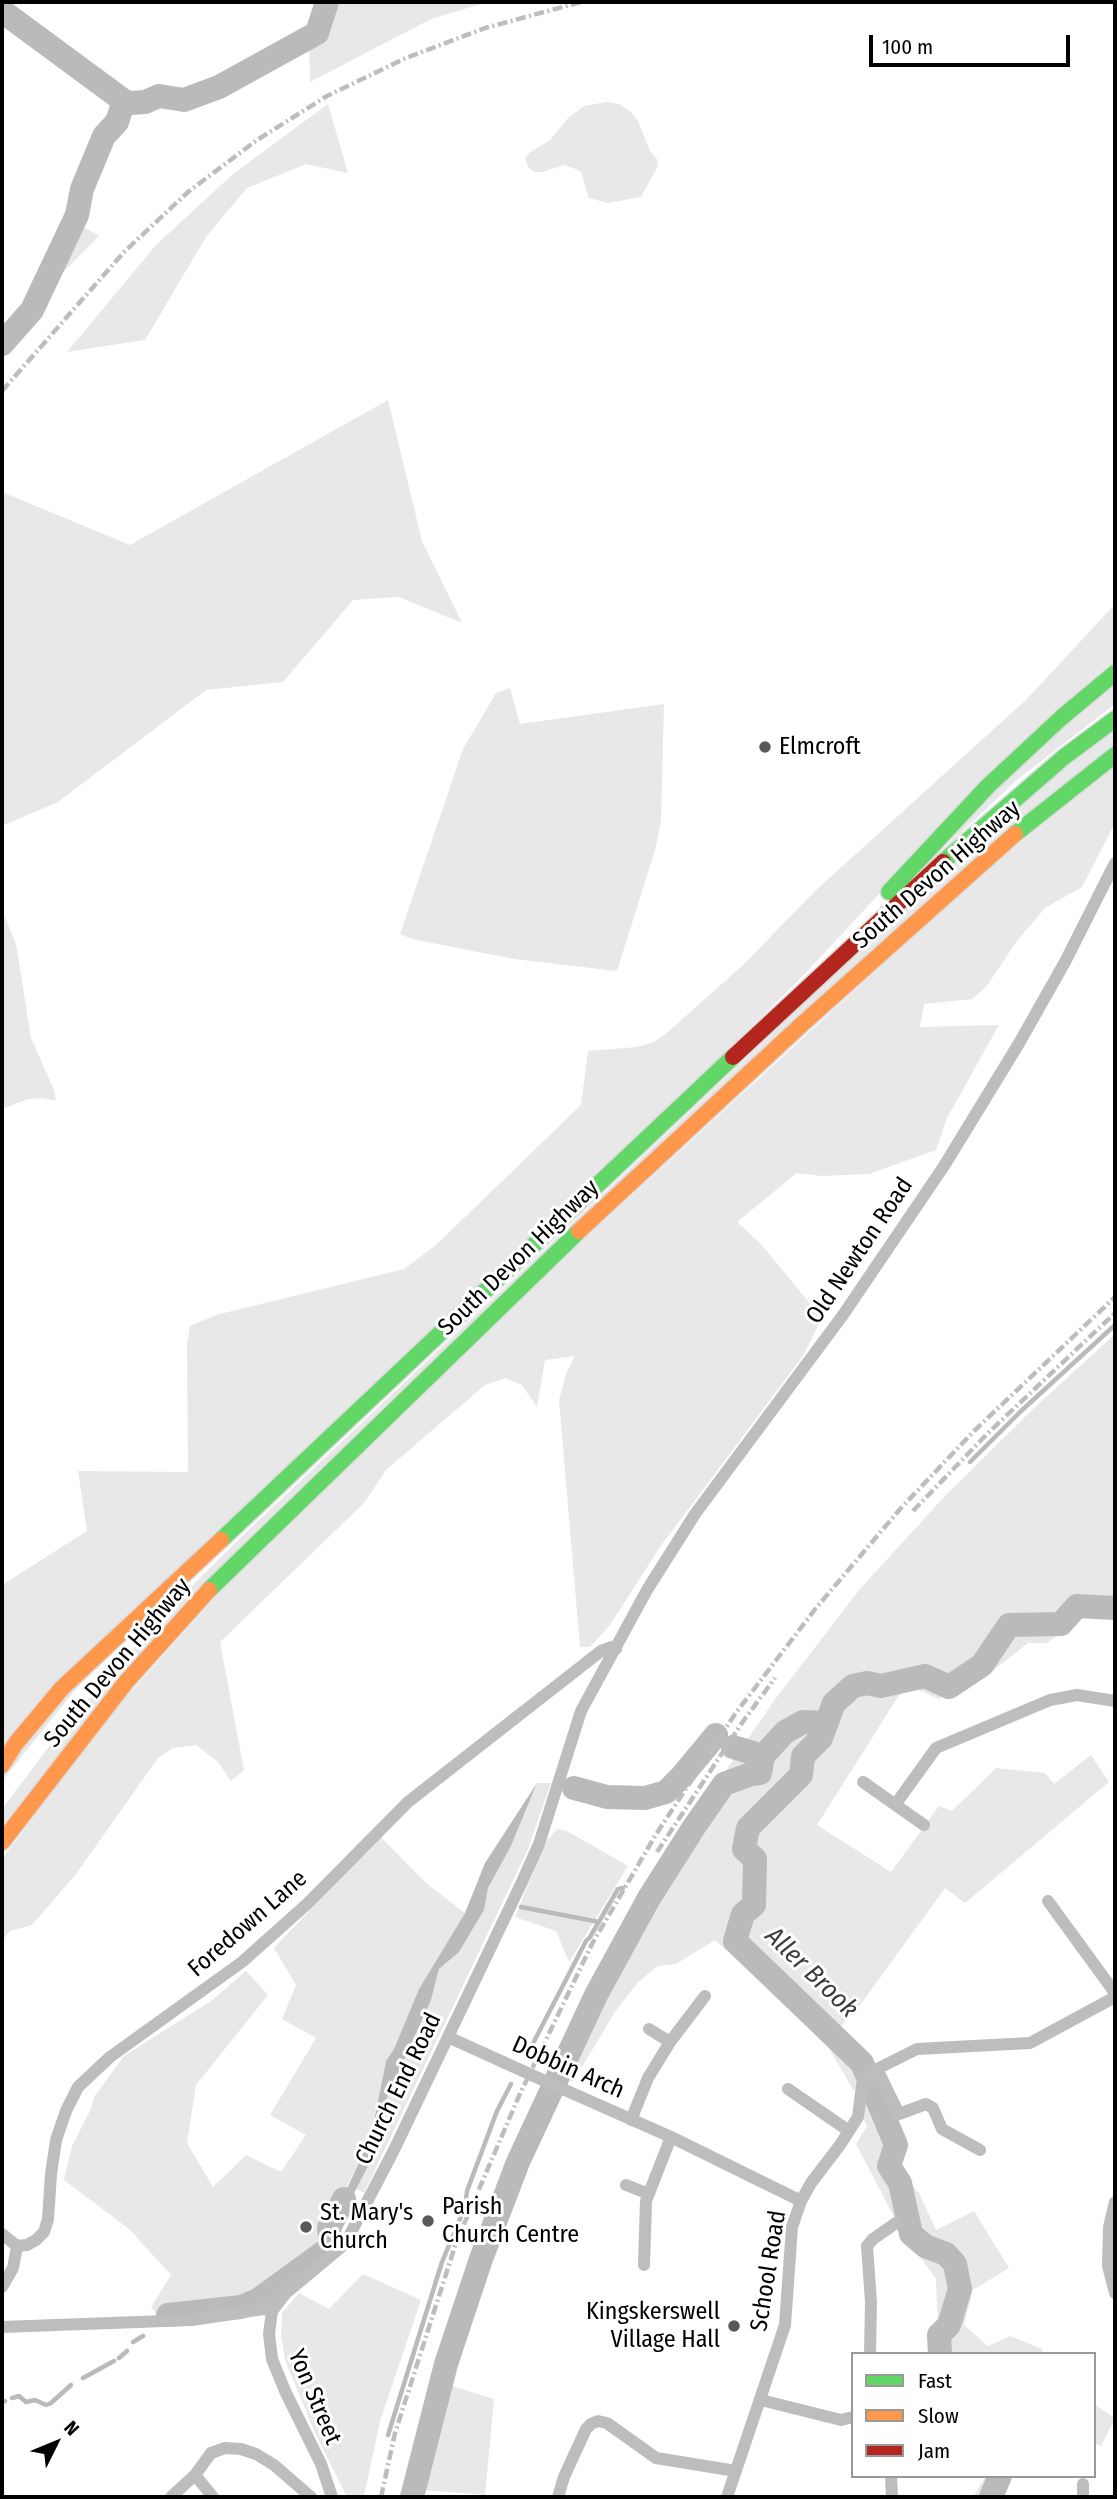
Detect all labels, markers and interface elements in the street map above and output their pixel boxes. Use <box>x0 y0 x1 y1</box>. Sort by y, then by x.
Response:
scale bar <box>872 21 1073 65</box>
text: 100 m <box>882 34 933 60</box>
place label: Elmcroft <box>779 733 861 761</box>
marker: Elmcroft <box>757 739 773 755</box>
street label: South Devon Highway <box>847 794 1027 956</box>
street label: Old Newton Road <box>801 1172 919 1330</box>
street label: South Devon Highway <box>433 1174 605 1342</box>
street label: South Devon Highway <box>39 1572 197 1754</box>
street label: Foredown Lane <box>183 1865 313 1983</box>
water label: Aller Brook <box>758 1921 864 2025</box>
street label: Church End Road <box>350 2008 448 2170</box>
street label: Dobbin Arch <box>507 2031 629 2105</box>
place label: Parish Church Centre <box>442 2193 579 2249</box>
place label: St. Mary's Church <box>320 2199 413 2255</box>
street label: School Road <box>745 2209 793 2333</box>
marker: Parish Church Centre <box>420 2213 436 2229</box>
marker: St. Mary's Church <box>298 2219 314 2235</box>
place label: Kingskerswell Village Hall <box>586 2298 720 2354</box>
marker: Kingskerswell Village Hall <box>726 2318 742 2334</box>
street label: Yon Street <box>281 2345 347 2449</box>
legend <box>851 2352 1096 2478</box>
text: Fast <box>918 2368 952 2394</box>
text: Slow <box>918 2403 959 2429</box>
north arrow <box>21 2408 91 2478</box>
text: N <box>59 2416 84 2440</box>
text: Jam <box>918 2438 950 2464</box>

